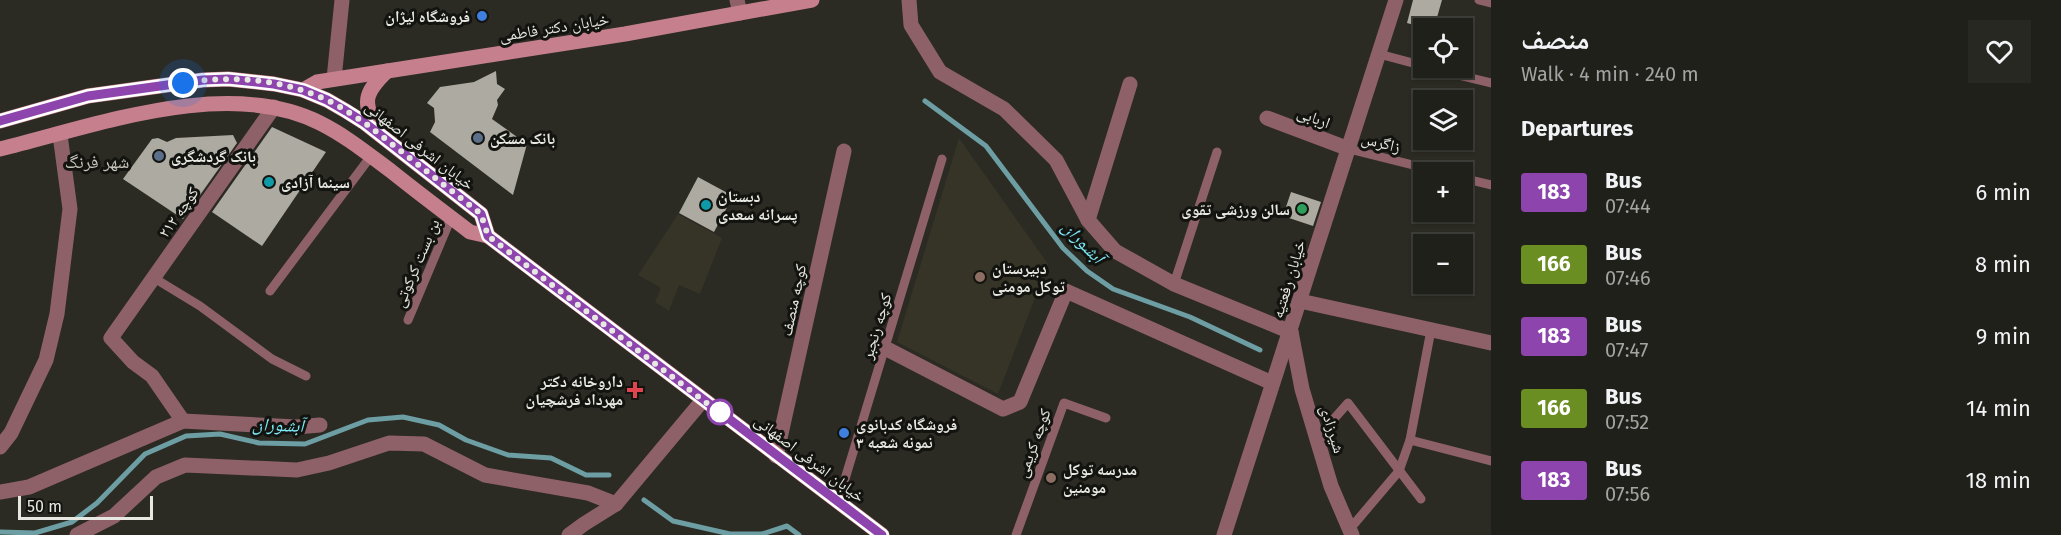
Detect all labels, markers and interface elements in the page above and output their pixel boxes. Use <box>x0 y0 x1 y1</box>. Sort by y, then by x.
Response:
place label: فروشگاه لیژان <box>385 7 470 26</box>
marker: فروشگاه لیژان <box>475 9 489 23</box>
street label: خیابان دکتر فاطمی <box>498 9 610 47</box>
map controls <box>1413 18 1473 294</box>
button: locate <box>1413 18 1473 78</box>
button: heart <box>1968 20 2031 83</box>
text: منصف <box>1521 23 1589 56</box>
text: Walk · 4 min · 240 m <box>1521 62 1699 86</box>
your location <box>168 68 198 98</box>
button: layers <box>1413 90 1473 150</box>
street label: خیابان اشرفی اصفهانی <box>361 97 478 195</box>
street label: اربابی <box>1294 103 1333 133</box>
text: Departures <box>1521 115 1633 142</box>
place label: بانک مسکن <box>490 129 555 148</box>
street label: زاگرس <box>1359 129 1402 157</box>
marker: بانک مسکن <box>471 131 485 145</box>
place label: بانک گردشگری <box>171 147 256 166</box>
marker: بانک گردشگری <box>152 149 166 163</box>
district label: شهر فرنگ <box>65 151 129 173</box>
button: + <box>1413 162 1473 222</box>
text: Bus <box>1605 167 1642 194</box>
place label: سینما آزادی <box>281 173 350 192</box>
marker: سینما آزادی <box>262 175 276 189</box>
text: 183 <box>1538 179 1570 205</box>
text: 6 min <box>1975 179 2031 206</box>
street label: کوچه ۲۱۲ <box>154 183 203 241</box>
place label: دبستان پسرانه سعدی <box>718 187 798 224</box>
text: 07:44 <box>1605 194 1651 218</box>
marker: دبستان پسرانه سعدی <box>699 198 713 212</box>
place label: سالن ورزشی تقوی <box>1181 200 1290 219</box>
marker: سالن ورزشی تقوی <box>1295 202 1309 216</box>
street label: بن بست کرکوتی <box>389 216 444 311</box>
water label: آبشوران <box>1057 216 1112 271</box>
button: − <box>1413 234 1473 294</box>
street label: خیابان رفعتیه <box>1268 238 1310 321</box>
text: Bus <box>1605 239 1642 266</box>
text: 166 <box>1537 251 1571 277</box>
text: 8 min <box>1975 251 2031 278</box>
place label: دبیرستان توکل مومنی <box>992 259 1065 296</box>
street label: کوچه منصف <box>777 262 810 338</box>
text: 07:46 <box>1605 266 1651 290</box>
marker: دبیرستان توکل مومنی <box>973 270 987 284</box>
street label: کوچه رنجبر <box>857 290 896 362</box>
text: Bus <box>1605 311 1642 338</box>
text: 183 <box>1538 323 1570 349</box>
text: 9 min <box>1976 323 2031 350</box>
text: 07:47 <box>1605 338 1648 362</box>
place label: داروخانه دکتر مهرداد فرشچیان <box>526 372 623 409</box>
marker: داروخانه دکتر مهرداد فرشچیان <box>628 383 642 397</box>
text: Bus <box>1605 383 1642 410</box>
text: 166 <box>1537 395 1571 421</box>
text: 14 min <box>1966 395 2031 422</box>
unlabelled marker <box>707 399 733 425</box>
street label: شیرزادی <box>1315 403 1349 456</box>
street label: کوچه کریمی <box>1012 406 1056 481</box>
text: 07:52 <box>1605 410 1649 434</box>
street label: خیابان اشرفی اصفهانی <box>750 411 868 507</box>
water label: آبشوران <box>252 413 308 437</box>
place label: فروشگاه کدبانوی نمونه شعبه ۳ <box>856 415 957 452</box>
marker: فروشگاه کدبانوی نمونه شعبه ۳ <box>837 426 851 440</box>
text: Bus <box>1605 455 1642 482</box>
place label: مدرسه توکل مومنین <box>1063 460 1137 497</box>
text: 183 <box>1538 467 1570 493</box>
text: 18 min <box>1966 467 2031 494</box>
marker: مدرسه توکل مومنین <box>1044 471 1058 485</box>
text: 07:56 <box>1605 482 1650 506</box>
scale bar <box>18 493 153 520</box>
text: 50 m <box>27 497 62 516</box>

